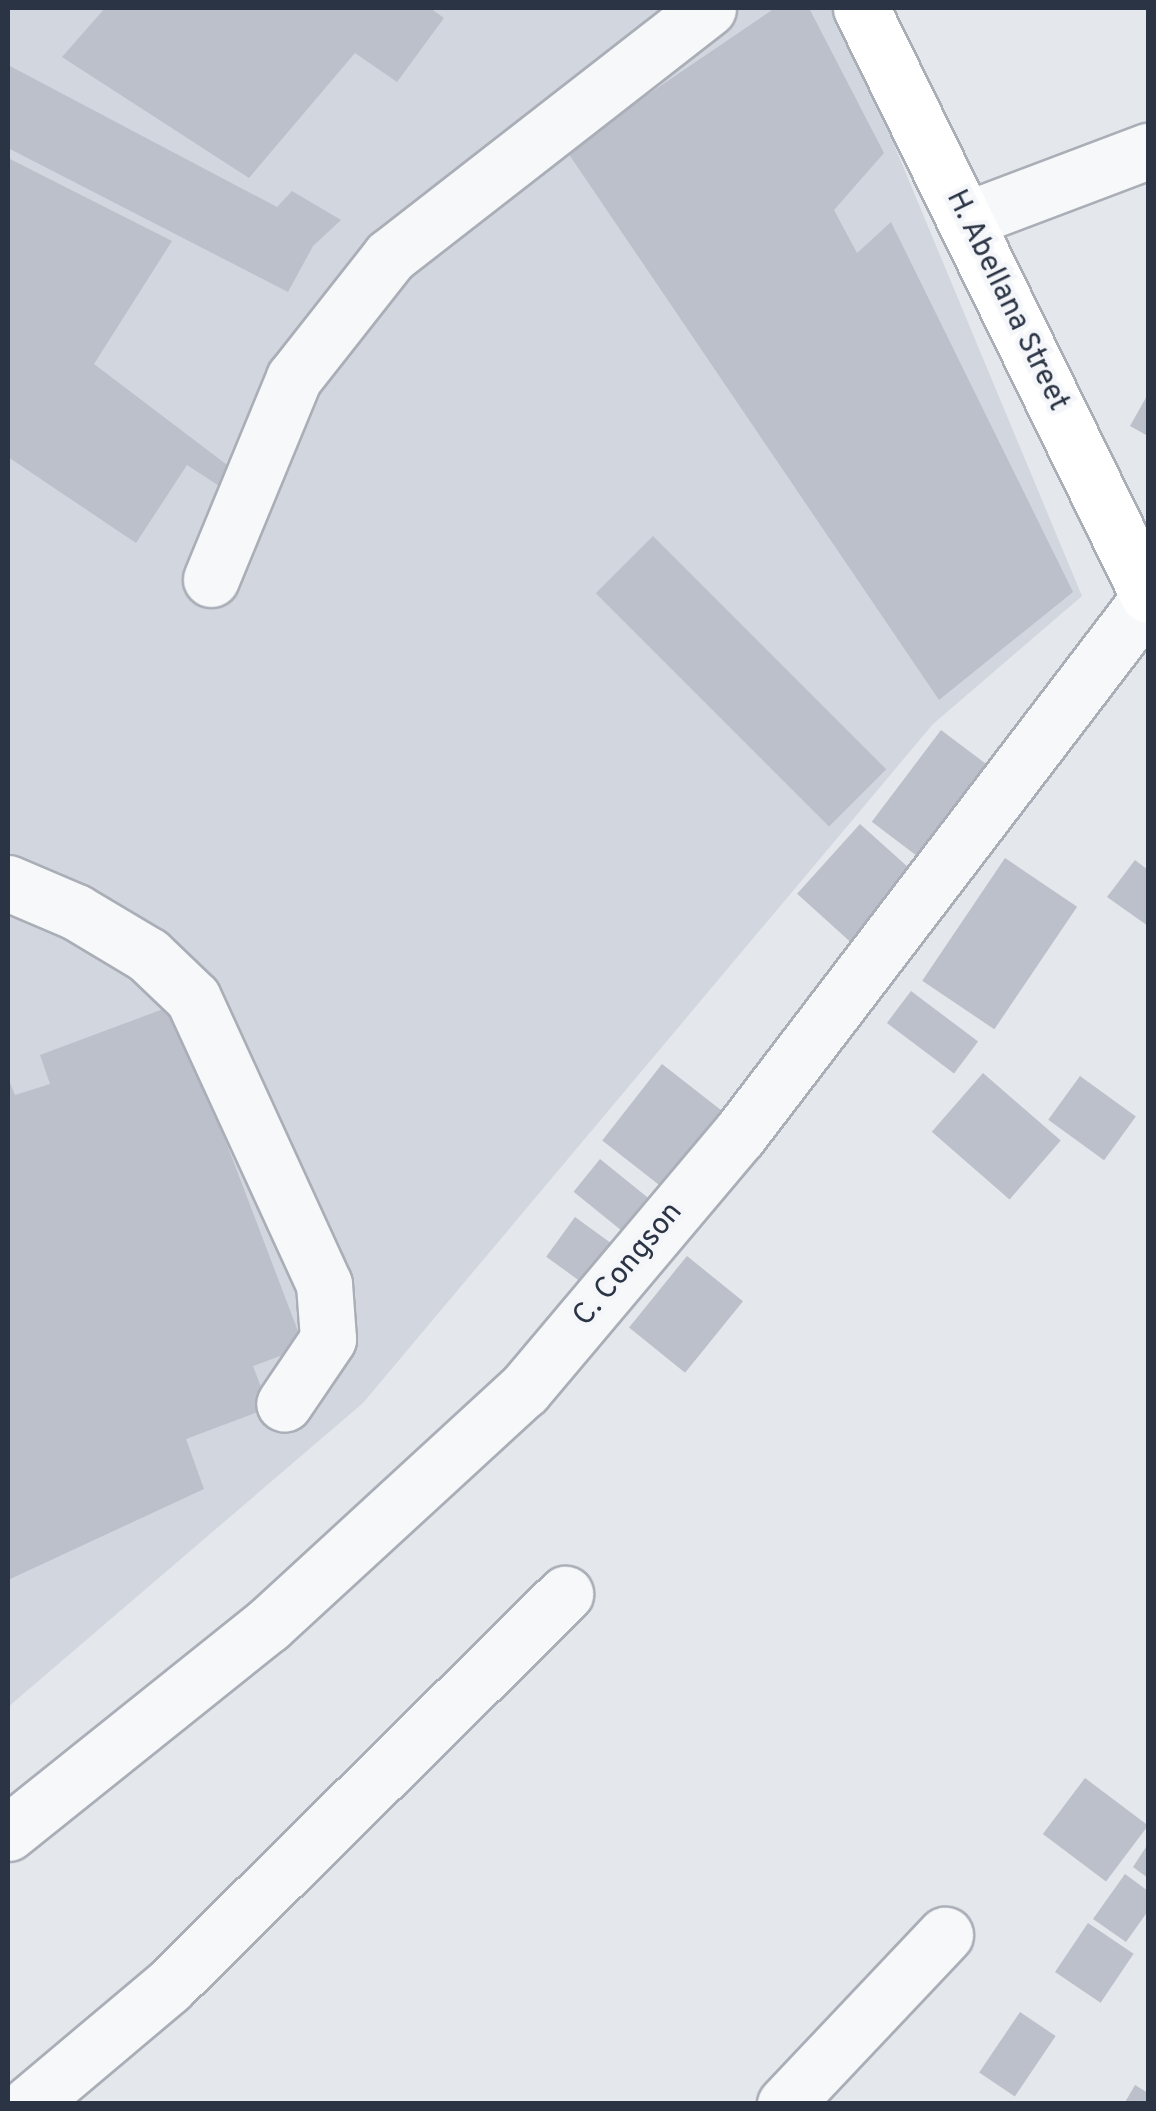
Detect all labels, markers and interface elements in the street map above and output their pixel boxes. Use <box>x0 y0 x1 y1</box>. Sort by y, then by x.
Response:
street label: H. Abellana Street <box>937 184 1075 418</box>
street label: C. Congson <box>567 1196 691 1334</box>

